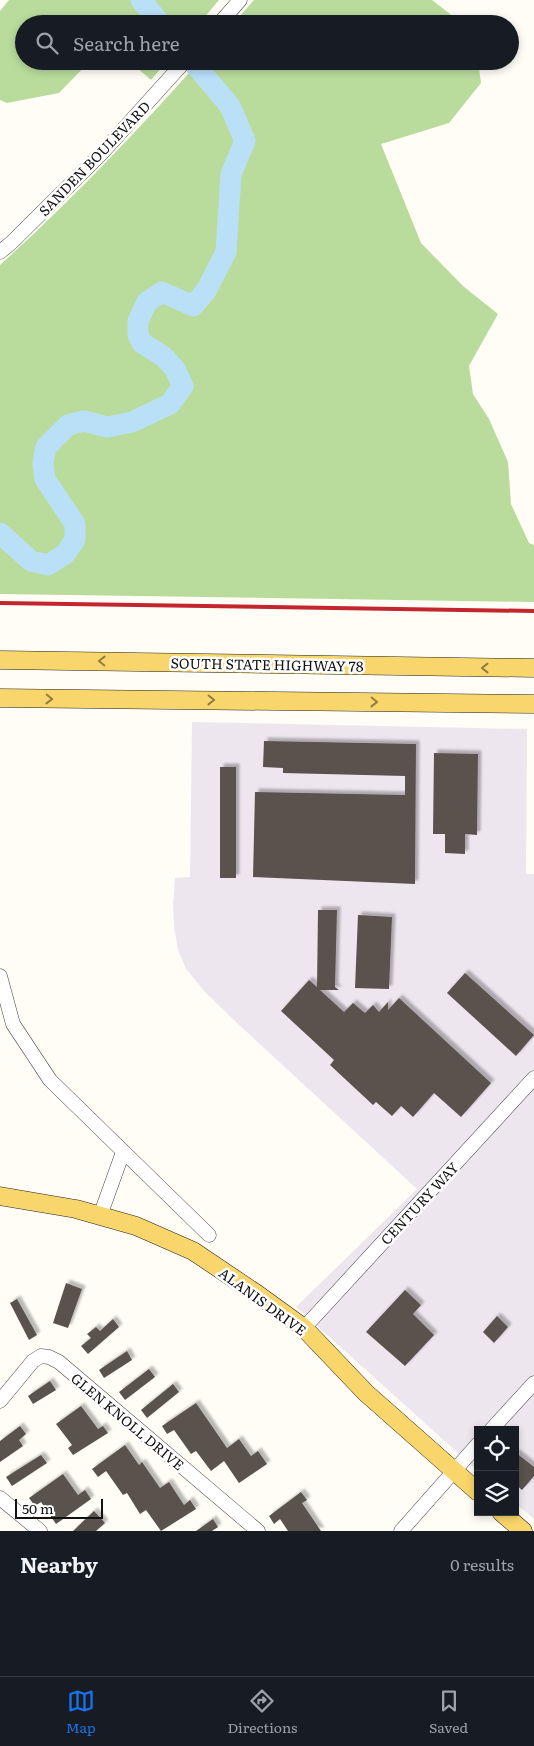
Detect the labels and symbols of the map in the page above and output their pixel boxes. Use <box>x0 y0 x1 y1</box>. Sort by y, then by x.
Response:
street label: SANDEN BOULEVARD <box>34 96 154 220</box>
street label: SOUTH STATE HIGHWAY 78 <box>170 652 364 676</box>
one-way arrow <box>98 656 106 666</box>
one-way arrow <box>481 662 489 673</box>
one-way arrow <box>45 693 53 704</box>
one-way arrow <box>208 695 215 705</box>
one-way arrow <box>370 697 378 707</box>
street label: CENTURY WAY <box>375 1157 463 1249</box>
street label: ALANIS DRIVE <box>215 1262 311 1340</box>
street label: GLEN KNOLL DRIVE <box>67 1368 189 1474</box>
scale bar <box>15 1496 102 1519</box>

